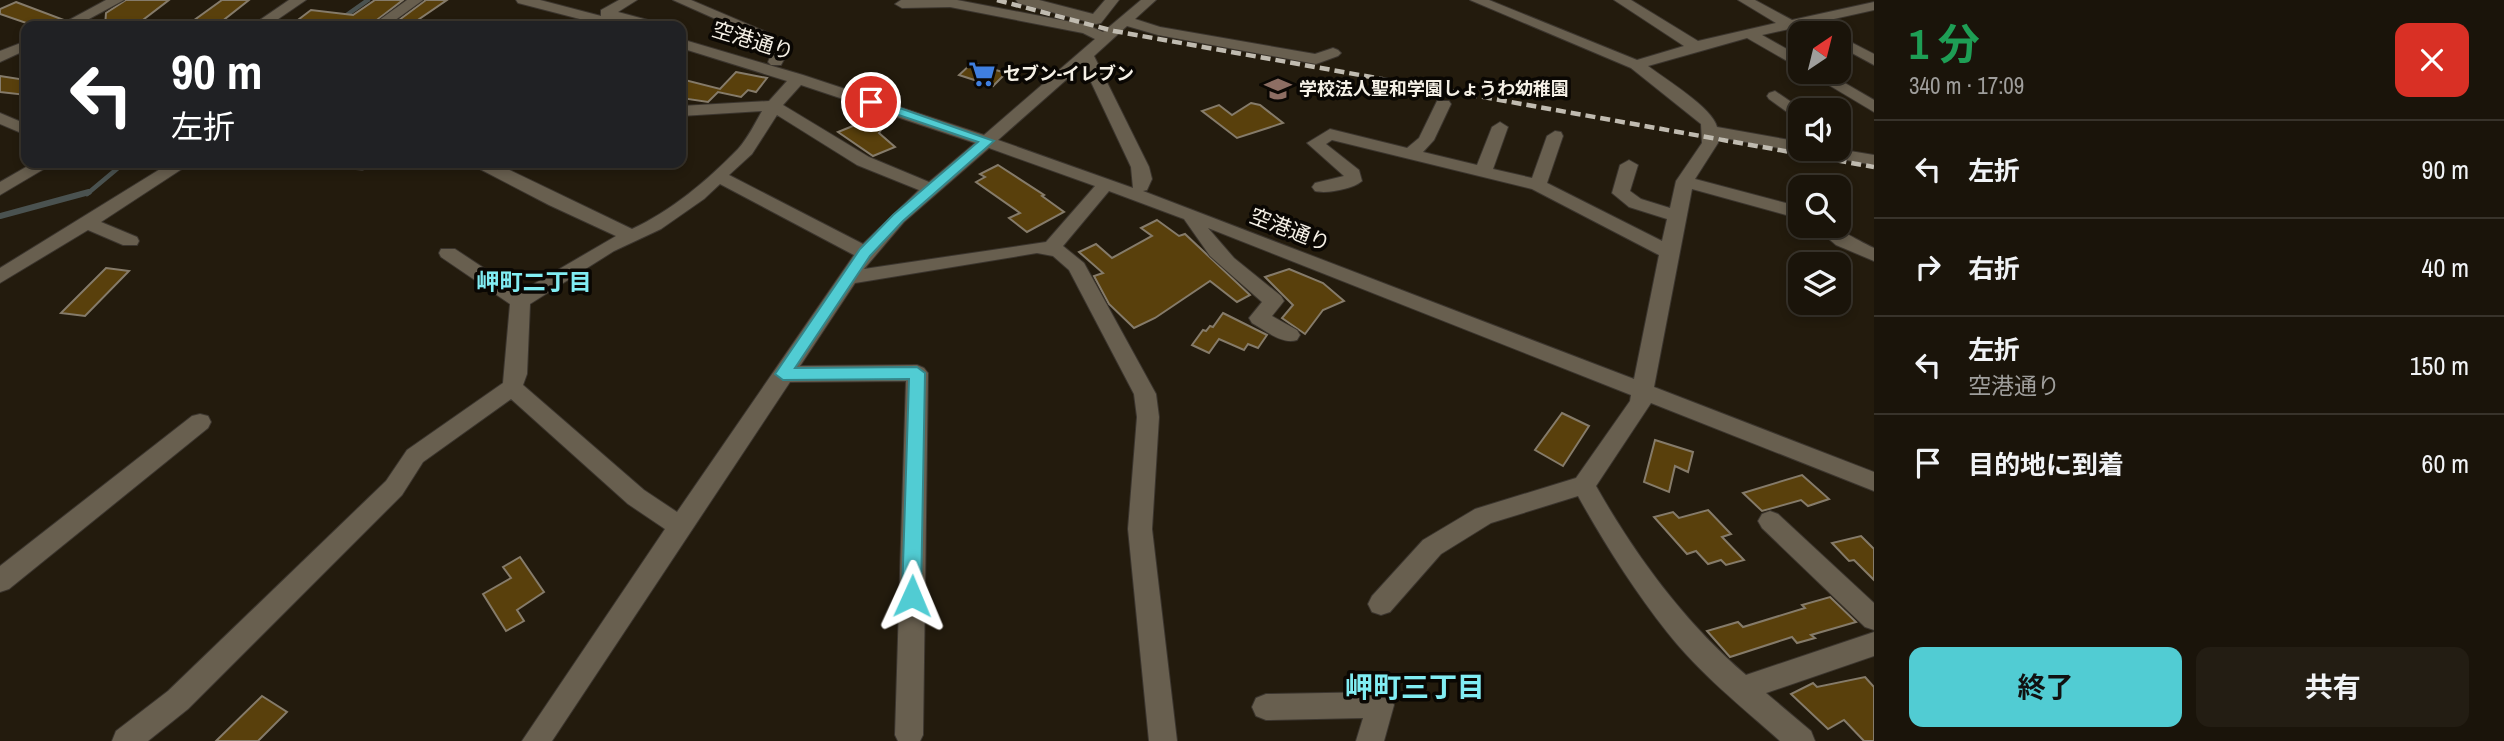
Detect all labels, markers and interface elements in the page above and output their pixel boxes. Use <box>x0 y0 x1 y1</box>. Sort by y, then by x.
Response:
street label: 空港通り <box>709 14 798 67</box>
text: 1 分 <box>1909 16 1980 72</box>
north arrow <box>1788 21 1852 84</box>
map controls <box>1788 21 1851 315</box>
button: close <box>2395 23 2469 97</box>
text: 90 m <box>171 38 263 104</box>
icon: left <box>56 49 147 140</box>
supermarket icon: セブン-イレブン <box>967 59 997 89</box>
place label: セブン-イレブン <box>1003 61 1134 86</box>
text: 340 m · 17:09 <box>1909 70 2024 101</box>
pin <box>841 72 901 132</box>
school or university icon: 学校法人聖和学園しょうわ幼稚園 <box>1263 74 1293 104</box>
place label: 学校法人聖和学園しょうわ幼稚園 <box>1299 76 1569 101</box>
icon: arrive <box>852 83 890 121</box>
button: sound <box>1788 98 1851 161</box>
text: 左折 <box>171 105 235 148</box>
icon: left <box>1909 150 1947 188</box>
text: 90 m <box>2422 152 2469 187</box>
text: 左折 <box>1968 153 2020 188</box>
button: search <box>1788 175 1851 238</box>
street label: 空港通り <box>1246 201 1335 258</box>
icon: right <box>1909 248 1947 286</box>
text: 40 m <box>2422 250 2469 285</box>
text: 右折 <box>1968 251 2020 286</box>
button: layers <box>1788 252 1851 315</box>
district label: 岬町二丁目 <box>477 266 592 297</box>
text: 左折 <box>1968 332 2020 367</box>
icon: left <box>1909 346 1947 384</box>
text: 150 m <box>2410 348 2469 383</box>
text: 空港通り <box>1968 370 2060 401</box>
icon: arrive <box>1909 444 1947 482</box>
text: 60 m <box>2422 446 2469 481</box>
text: 目的地に到着 <box>1968 447 2124 482</box>
position arrow <box>875 559 949 633</box>
button: 終了 <box>1909 647 2182 727</box>
button: 共有 <box>2196 647 2469 727</box>
district label: 岬町三丁目 <box>1345 668 1485 706</box>

